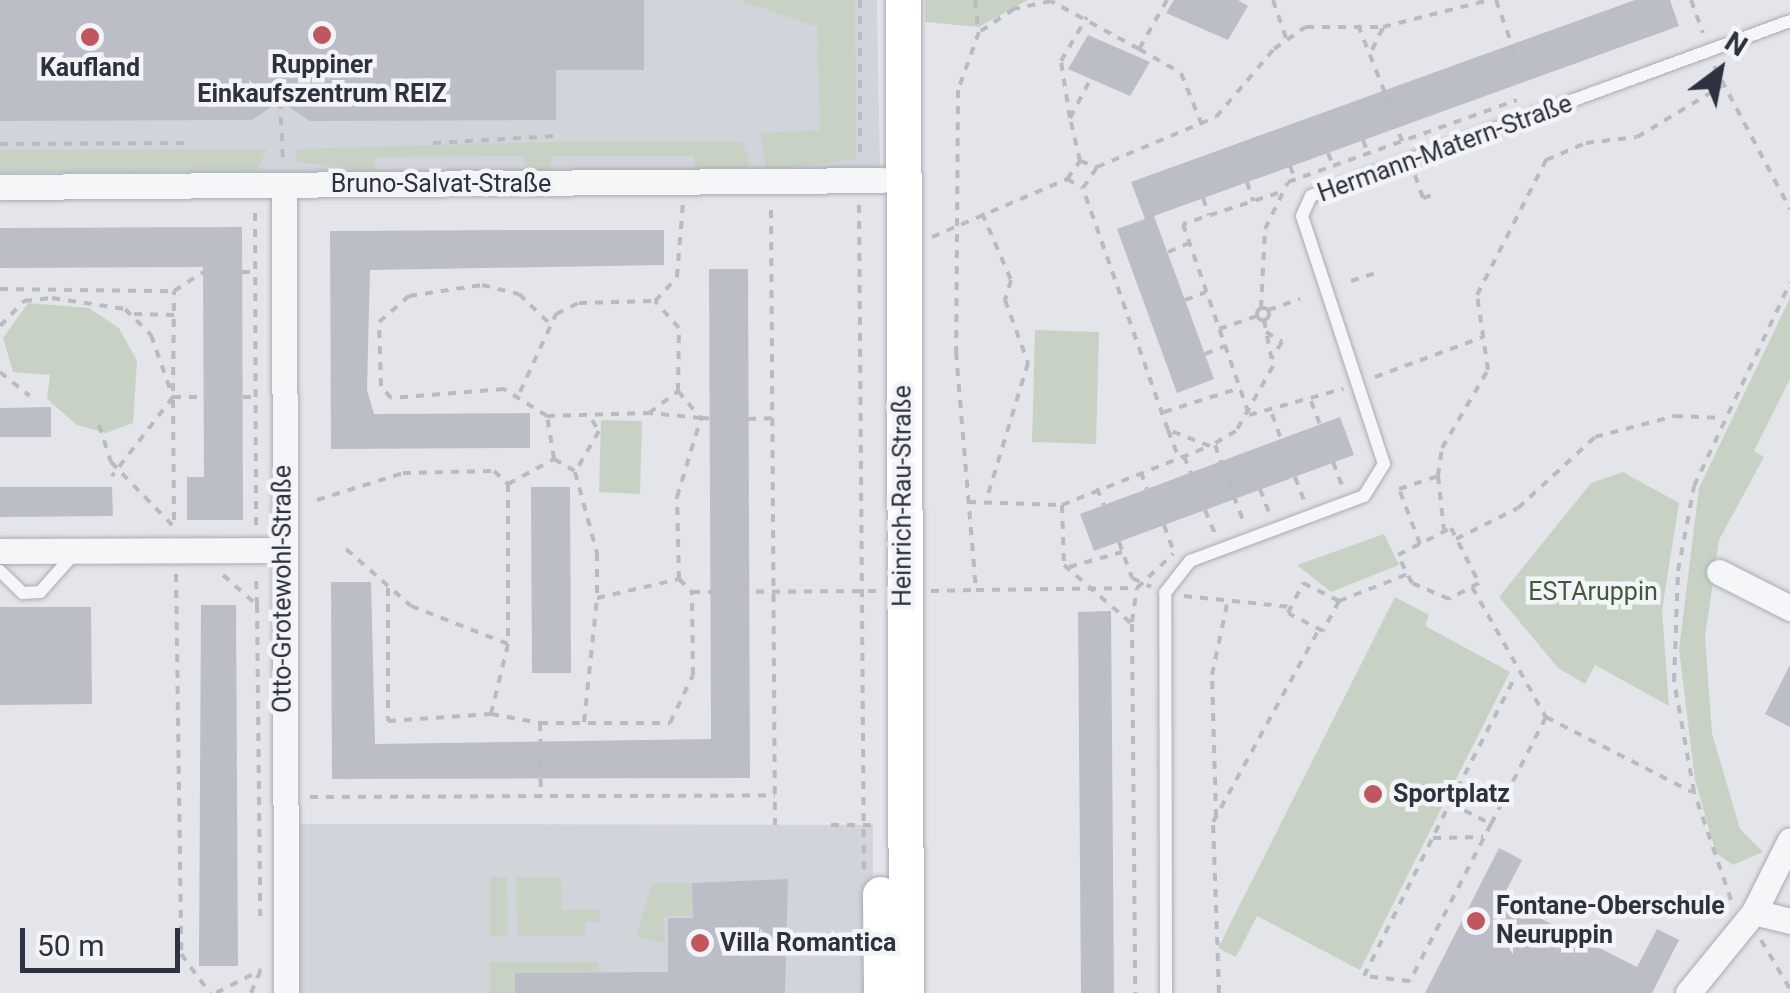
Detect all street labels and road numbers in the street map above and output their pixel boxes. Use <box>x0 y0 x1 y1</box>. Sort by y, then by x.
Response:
street label: Hermann-Matern-Straße <box>1314 89 1576 209</box>
street label: Bruno-Salvat-Straße <box>331 169 551 199</box>
street label: Heinrich-Rau-Straße <box>888 385 918 607</box>
street label: Otto-Grotewohl-Straße <box>268 465 298 713</box>

